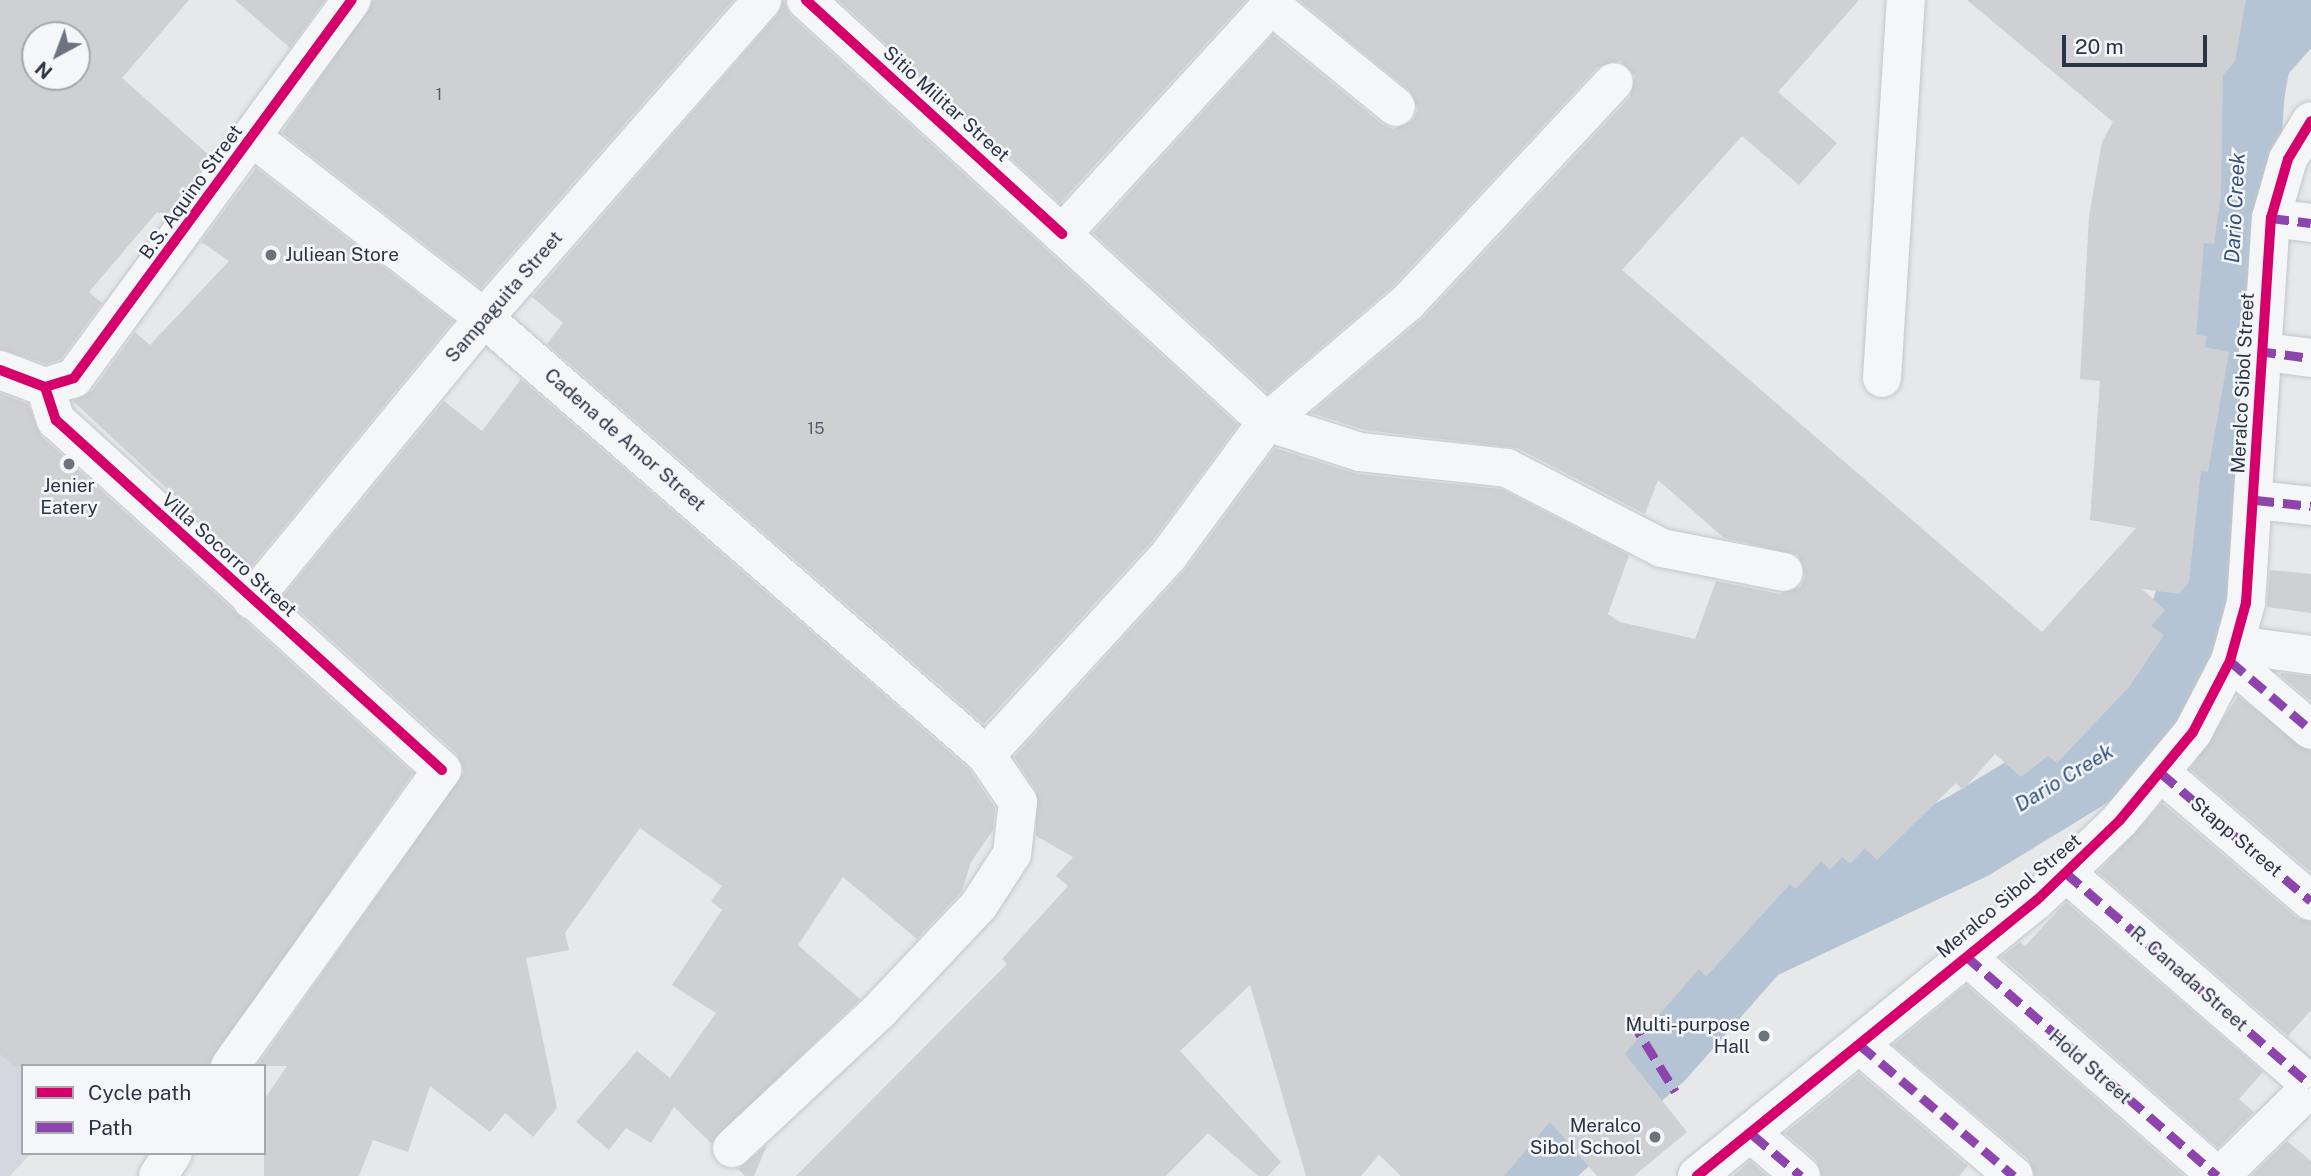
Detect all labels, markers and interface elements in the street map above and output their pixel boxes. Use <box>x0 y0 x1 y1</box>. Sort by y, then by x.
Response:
north arrow <box>21 21 91 91</box>
scale bar <box>2066 21 2211 65</box>
text: 20 m <box>2075 34 2124 59</box>
street label: Sitio Militar Street <box>878 41 1014 167</box>
text: N <box>31 57 56 84</box>
house number: 1 <box>436 85 442 105</box>
street label: B.S. Aquino Street <box>135 120 247 264</box>
water label: Dario Creek <box>2220 152 2250 264</box>
street label: Sampaguita Street <box>441 227 567 367</box>
place label: Juliean Store <box>285 244 399 266</box>
marker: Juliean Store <box>263 247 279 263</box>
street label: Meralco Sibol Street <box>2227 292 2259 474</box>
street label: Cadena de Amor Street <box>540 364 710 516</box>
house number: 15 <box>808 419 824 439</box>
marker: Jenier Eatery <box>61 456 77 472</box>
place label: Jenier Eatery <box>40 475 98 519</box>
street label: Villa Socorro Street <box>157 488 301 622</box>
water label: Dario Creek <box>2010 739 2118 817</box>
street label: Stapp Street <box>2185 792 2287 882</box>
street label: Meralco Sibol Street <box>1932 829 2086 963</box>
street label: R. Canada Street <box>2125 922 2253 1036</box>
place label: Multi-purpose Hall <box>1625 1014 1750 1058</box>
street label: Hold Street <box>2044 1025 2136 1109</box>
marker: Multi-purpose Hall <box>1756 1028 1772 1044</box>
legend <box>21 1064 266 1155</box>
text: Cycle path <box>88 1080 191 1105</box>
text: Path <box>88 1115 133 1140</box>
place label: Meralco Sibol School <box>1530 1115 1641 1159</box>
marker: Meralco Sibol School <box>1647 1129 1663 1145</box>

